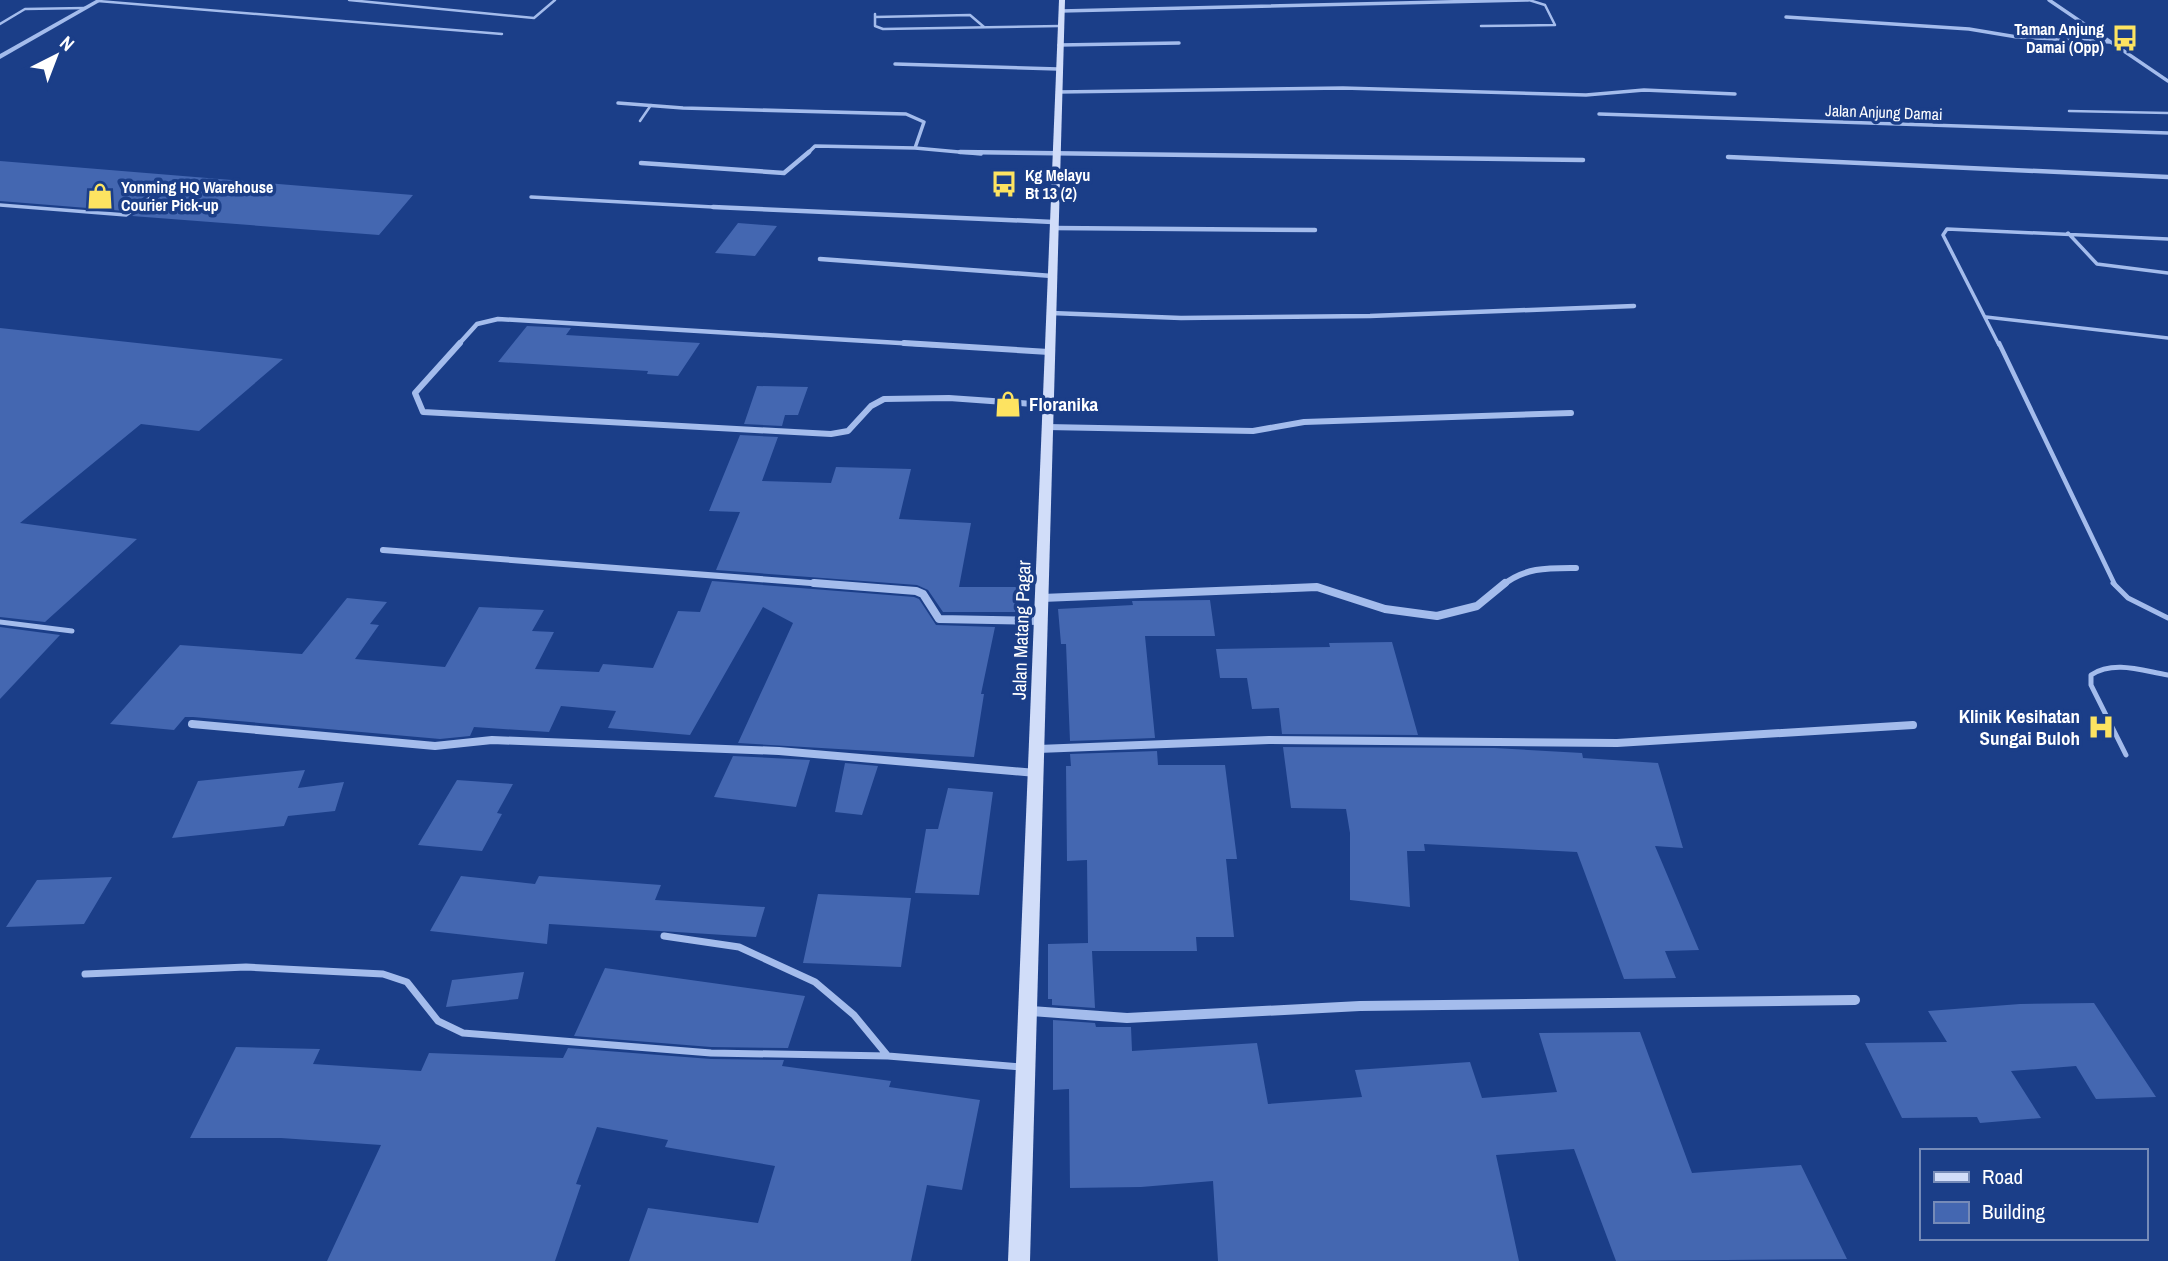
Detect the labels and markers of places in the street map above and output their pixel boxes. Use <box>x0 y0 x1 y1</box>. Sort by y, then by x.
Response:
place label: Taman Anjung Damai (Opp) <box>2014 18 2104 58</box>
bus stop icon: Taman Anjung Damai (Opp) <box>2110 23 2140 53</box>
place label: Kg Melayu Bt 13 (2) <box>1025 164 1090 204</box>
bus stop icon: Kg Melayu Bt 13 (2) <box>989 169 1019 199</box>
place label: Yonming HQ Warehouse Courier Pick-up <box>121 176 273 216</box>
shop icon: Yonming HQ Warehouse Courier Pick-up <box>85 181 115 211</box>
shop icon: Floranika <box>993 389 1023 419</box>
place label: Floranika <box>1029 391 1099 417</box>
place label: Klinik Kesihatan Sungai Buloh <box>1959 703 2080 751</box>
hospital icon: Klinik Kesihatan Sungai Buloh <box>2086 712 2116 742</box>

